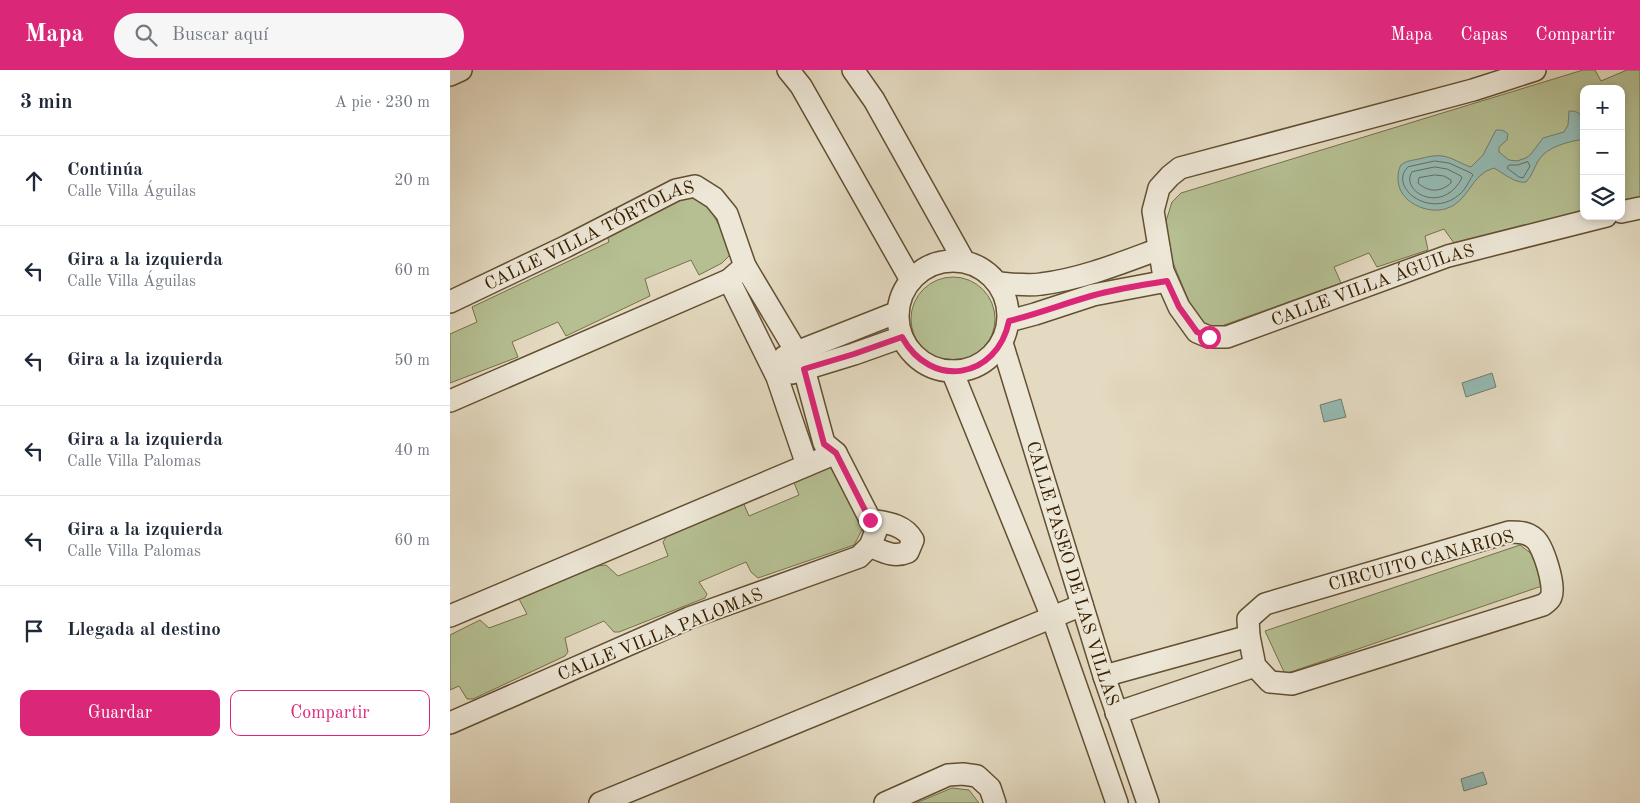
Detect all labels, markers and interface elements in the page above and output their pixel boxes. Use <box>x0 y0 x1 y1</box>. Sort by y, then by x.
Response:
search box <box>114 13 464 58</box>
icon: search <box>132 21 160 49</box>
text: Mapa <box>25 23 84 47</box>
text: Buscar aquí <box>172 26 268 45</box>
text: Mapa <box>1390 26 1433 44</box>
text: Capas <box>1461 26 1508 44</box>
text: Compartir <box>1536 26 1615 44</box>
map controls <box>1580 85 1625 220</box>
button: + <box>1580 85 1625 130</box>
text: 3 min <box>20 92 73 113</box>
text: A pie · 230 m <box>335 95 430 111</box>
button: − <box>1580 130 1625 175</box>
text: Continúa <box>67 161 143 180</box>
icon: ahead <box>20 167 48 195</box>
text: 20 m <box>394 173 430 189</box>
button: layers <box>1580 175 1625 220</box>
street label: CALLE VILLA TÓRTOLAS <box>482 178 696 294</box>
text: Calle Villa Águilas <box>67 184 196 200</box>
street label: CALLE VILLA ÁGUILAS <box>1269 242 1476 330</box>
text: Gira a la izquierda <box>67 251 223 270</box>
icon: left <box>20 257 48 285</box>
text: 60 m <box>394 263 430 279</box>
text: Calle Villa Águilas <box>67 274 196 290</box>
route start <box>1198 326 1221 349</box>
icon: left <box>20 347 48 375</box>
text: Gira a la izquierda <box>67 351 223 370</box>
text: 50 m <box>394 353 430 369</box>
text: Gira a la izquierda <box>67 431 223 450</box>
icon: left <box>20 437 48 465</box>
street label: CALLE PASEO DE LAS VILLAS <box>1023 439 1122 708</box>
text: 40 m <box>394 443 430 459</box>
text: Calle Villa Palomas <box>67 454 201 470</box>
route end <box>859 509 882 532</box>
text: Gira a la izquierda <box>67 521 223 540</box>
icon: left <box>20 527 48 555</box>
street label: CIRCUITO CANARIOS <box>1327 528 1516 594</box>
text: 60 m <box>394 533 430 549</box>
text: Calle Villa Palomas <box>67 544 201 560</box>
street label: CALLE VILLA PALOMAS <box>555 585 766 684</box>
icon: arrive <box>20 617 48 645</box>
text: Llegada al destino <box>67 621 221 640</box>
button: Guardar <box>20 690 220 736</box>
button: Compartir <box>230 690 430 736</box>

